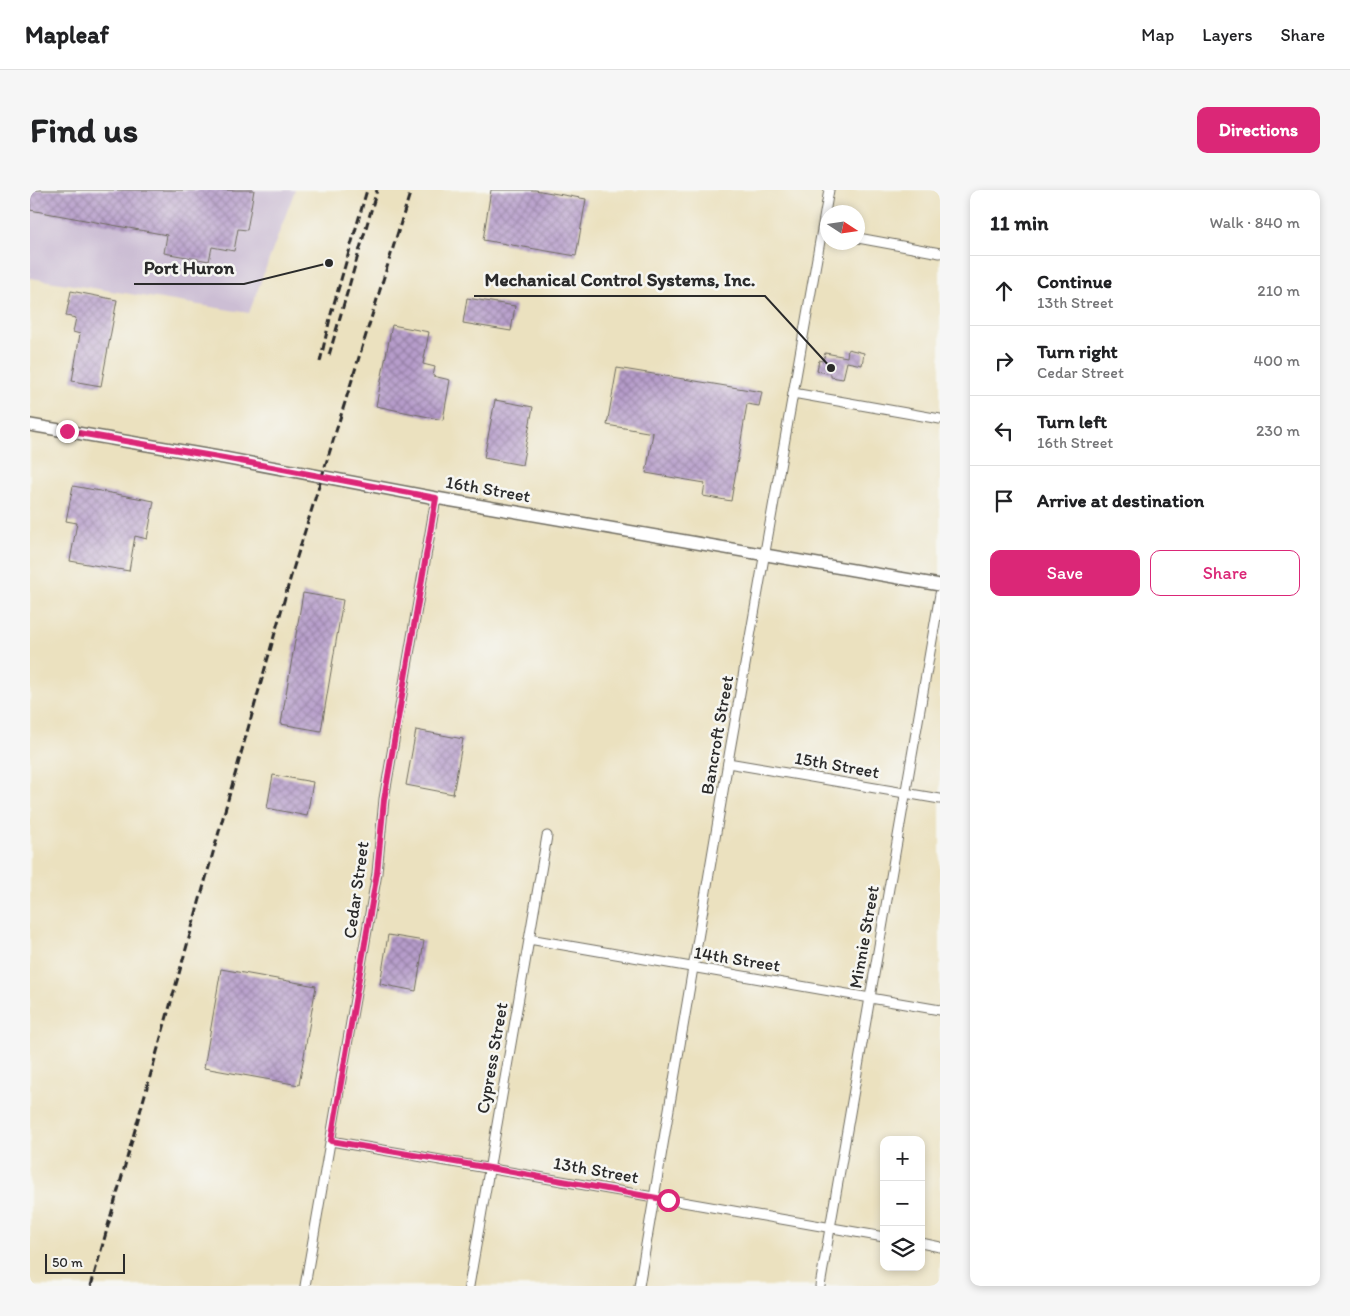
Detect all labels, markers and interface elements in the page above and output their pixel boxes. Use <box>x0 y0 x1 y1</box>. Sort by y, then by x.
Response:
text: Mapleaf <box>25 20 109 49</box>
text: Map <box>1141 24 1174 46</box>
text: Layers <box>1202 24 1252 46</box>
text: Share <box>1280 24 1325 46</box>
button: Directions <box>1197 107 1320 153</box>
text: Find us <box>30 109 138 151</box>
north arrow <box>820 205 865 250</box>
text: 11 min <box>990 210 1048 235</box>
text: Walk · 840 m <box>1210 213 1300 232</box>
callout: Port Huron <box>134 250 244 284</box>
text: Port Huron <box>144 256 234 279</box>
callout: Mechanical Control Systems, Inc. <box>474 262 765 296</box>
text: Mechanical Control Systems, Inc. <box>484 268 756 291</box>
text: Continue <box>1037 270 1112 293</box>
icon: ahead <box>990 277 1018 305</box>
text: 210 m <box>1257 281 1300 300</box>
text: 13th Street <box>1037 293 1114 312</box>
text: Turn right <box>1037 340 1118 363</box>
icon: right <box>990 347 1018 375</box>
text: 400 m <box>1254 351 1300 370</box>
text: Cedar Street <box>1037 363 1124 382</box>
text: Turn left <box>1037 410 1107 433</box>
icon: left <box>990 417 1018 445</box>
route end <box>56 420 79 443</box>
text: 230 m <box>1256 421 1300 440</box>
text: 16th Street <box>1037 433 1113 452</box>
street label: 16th Street <box>444 471 532 507</box>
icon: arrive <box>990 487 1018 515</box>
text: Arrive at destination <box>1037 489 1204 512</box>
button: Save <box>990 550 1140 596</box>
button: Share <box>1150 550 1300 596</box>
street label: Bancroft Street <box>696 673 738 796</box>
street label: 15th Street <box>793 747 881 783</box>
street label: Cedar Street <box>338 840 374 940</box>
street label: Minnie Street <box>844 884 884 990</box>
street label: 14th Street <box>692 941 782 977</box>
street label: Cypress Street <box>471 1000 513 1115</box>
map controls <box>880 1136 925 1271</box>
button: + <box>880 1136 925 1181</box>
street label: 13th Street <box>552 1152 641 1188</box>
button: − <box>880 1181 925 1226</box>
route start <box>657 1189 680 1212</box>
button: layers <box>880 1226 925 1271</box>
scale bar <box>45 1251 125 1274</box>
text: 50 m <box>52 1254 83 1271</box>

